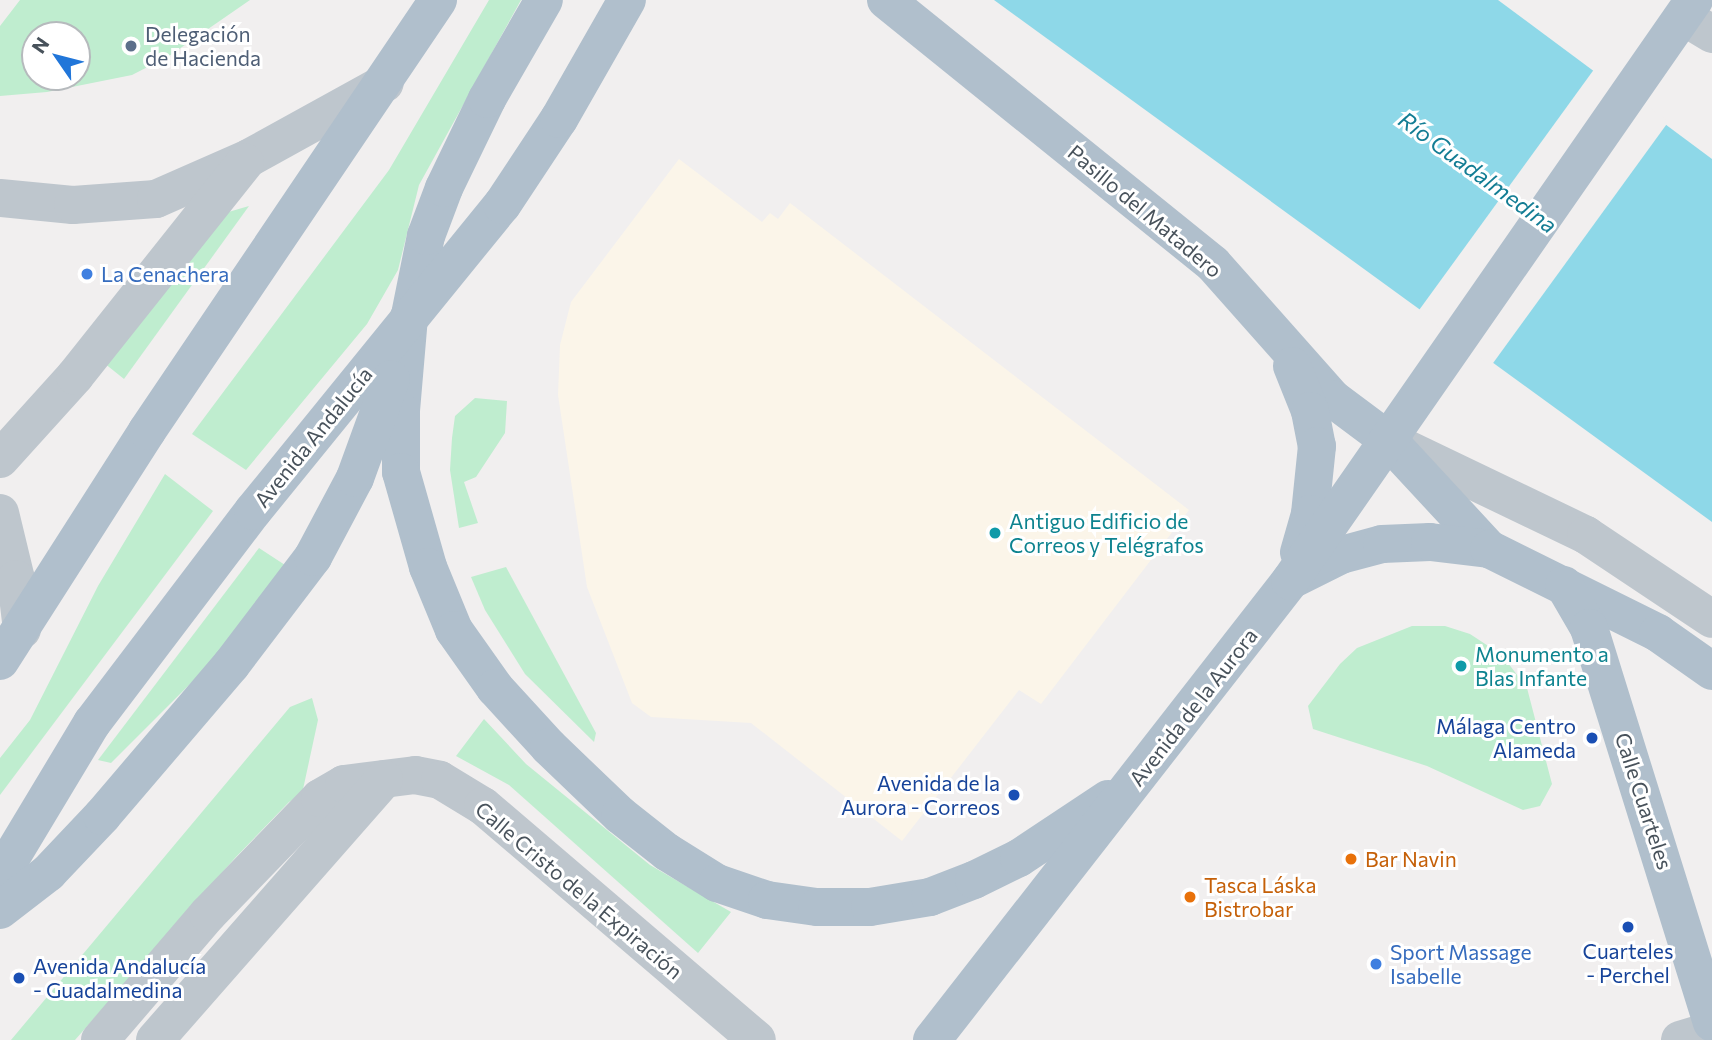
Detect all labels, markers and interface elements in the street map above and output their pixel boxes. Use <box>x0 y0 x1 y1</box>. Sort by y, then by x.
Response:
north arrow <box>21 21 91 91</box>
place label: Delegación de Hacienda <box>145 21 261 71</box>
text: N <box>27 32 54 57</box>
marker: Delegación de Hacienda <box>123 38 139 54</box>
water label: Río Guadalmedina <box>1393 105 1563 239</box>
street label: Pasillo del Matadero <box>1063 139 1227 283</box>
place label: La Cenachera <box>101 261 229 287</box>
marker: La Cenachera <box>79 266 95 282</box>
street label: Avenida Andalucía <box>249 362 377 512</box>
place label: Antiguo Edificio de Correos y Telégrafos <box>1009 508 1204 558</box>
marker: Antiguo Edificio de Correos y Telégrafos <box>987 525 1003 541</box>
street label: Avenida de la Aurora <box>1124 623 1262 791</box>
place label: Monumento a Blas Infante <box>1475 641 1609 691</box>
marker: Monumento a Blas Infante <box>1453 658 1469 674</box>
place label: Málaga Centro Alameda <box>1436 713 1576 763</box>
marker: Málaga Centro Alameda <box>1582 728 1602 748</box>
street label: Calle Cuarteles <box>1610 730 1678 872</box>
place label: Avenida de la Aurora - Correos <box>841 770 1000 820</box>
marker: Avenida de la Aurora - Correos <box>1006 787 1022 803</box>
street label: Calle Cristo de la Expiración <box>470 796 688 984</box>
place label: Bar Navin <box>1365 846 1457 872</box>
marker: Bar Navin <box>1343 851 1359 867</box>
place label: Tasca Láska Bistrobar <box>1204 872 1316 922</box>
marker: Tasca Láska Bistrobar <box>1182 889 1198 905</box>
marker: Cuarteles - Perchel <box>1620 919 1636 935</box>
place label: Cuarteles - Perchel <box>1583 938 1673 988</box>
place label: Sport Massage Isabelle <box>1390 939 1532 989</box>
place label: Avenida Andalucía - Guadalmedina <box>33 953 206 1003</box>
marker: Sport Massage Isabelle <box>1368 956 1384 972</box>
marker: Avenida Andalucía - Guadalmedina <box>11 970 27 986</box>

